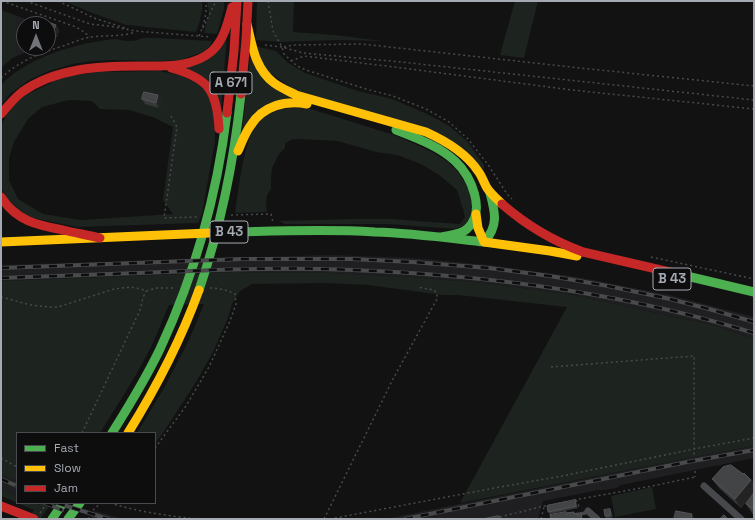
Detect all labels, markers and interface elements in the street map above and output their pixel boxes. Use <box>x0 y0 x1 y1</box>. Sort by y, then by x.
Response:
north arrow <box>16 16 56 56</box>
text: N <box>32 18 40 32</box>
road number: A 671 <box>210 72 252 94</box>
road number: B 43 <box>210 221 248 243</box>
road number: B 43 <box>653 268 691 290</box>
legend <box>16 432 156 504</box>
text: Fast <box>54 440 79 456</box>
text: Slow <box>54 460 81 476</box>
text: Jam <box>54 480 78 496</box>

